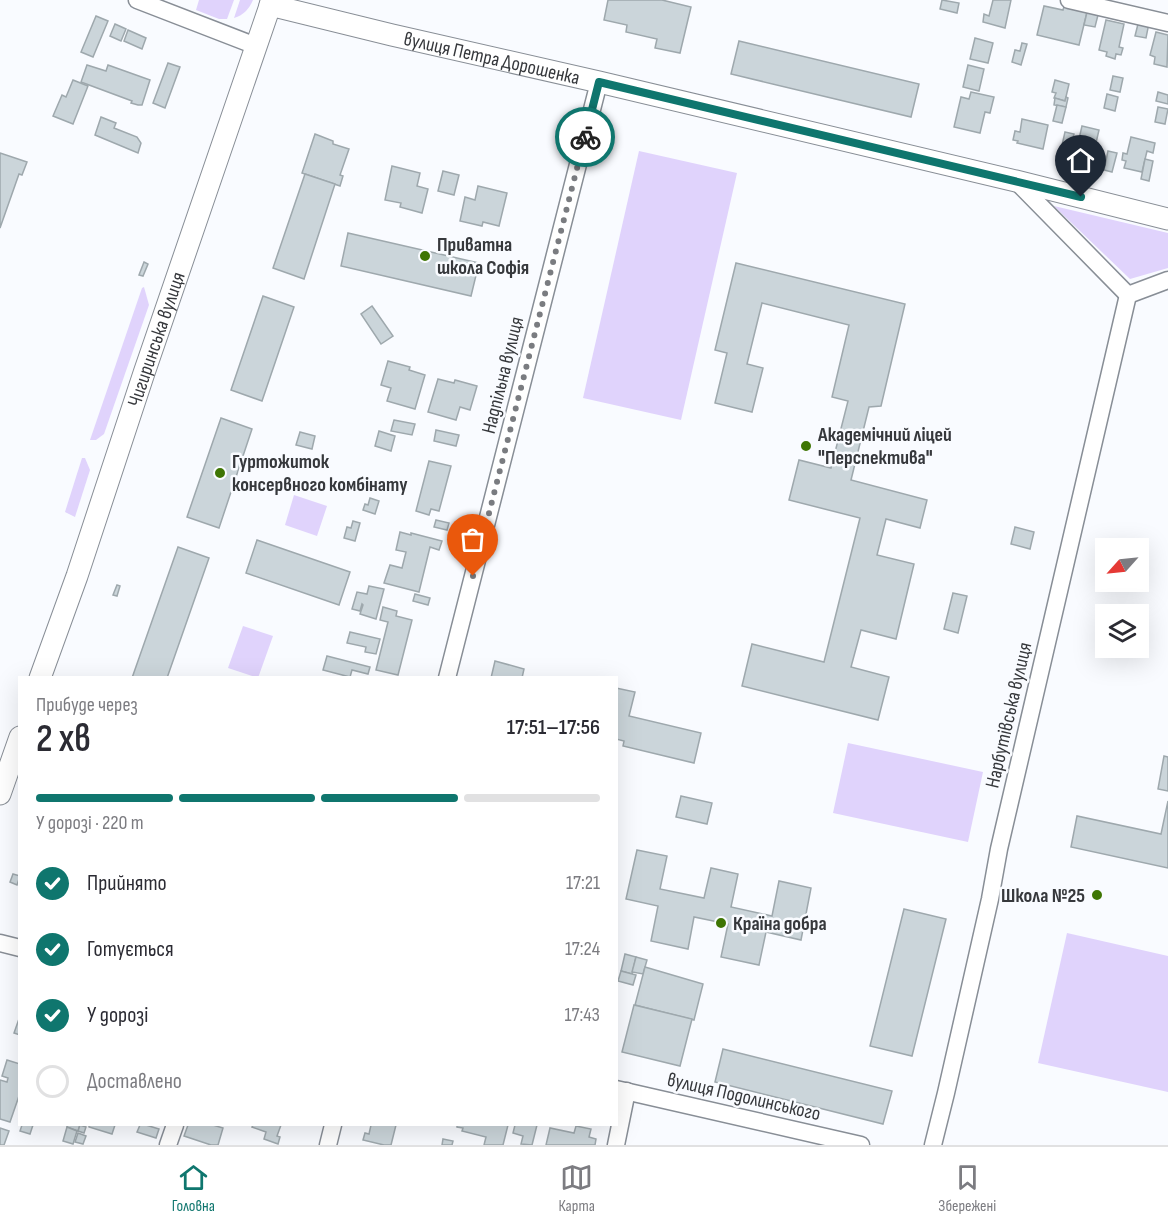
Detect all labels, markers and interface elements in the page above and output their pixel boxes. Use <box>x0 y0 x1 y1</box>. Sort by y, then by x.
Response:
street label: вулиця Петра Дорошенка <box>401 27 582 90</box>
courier <box>555 107 615 167</box>
icon: bike <box>569 121 602 154</box>
pin <box>1055 135 1106 197</box>
icon: home <box>1064 144 1097 177</box>
place label: Приватна школа Софія <box>437 233 529 280</box>
marker: Приватна школа Софія <box>418 249 432 263</box>
street label: Чигиринська вулиця <box>123 269 191 410</box>
street label: Надпільна вулиця <box>477 314 529 436</box>
place label: Академічний ліцей "Перспектива" <box>817 423 952 470</box>
marker: Академічний ліцей "Перспектива" <box>799 439 813 453</box>
place label: Гуртожиток консервного комбінату <box>232 450 408 497</box>
marker: Гуртожиток консервного комбінату <box>213 466 227 480</box>
pin <box>447 514 498 576</box>
icon: bag <box>456 523 489 556</box>
north arrow <box>1095 538 1149 592</box>
map controls <box>1095 538 1149 658</box>
button: layers <box>1095 604 1149 658</box>
street label: Нарбутівська вулиця <box>981 640 1037 790</box>
text: Прибуде через <box>36 693 138 717</box>
text: 17:51–17:56 <box>507 714 600 741</box>
text: 2 хв <box>36 716 91 763</box>
text: У дорозі · 220 m <box>36 811 143 835</box>
icon: check <box>36 867 69 900</box>
text: Прийнято <box>87 870 167 897</box>
text: 17:21 <box>566 871 600 895</box>
place label: Школа №25 <box>1001 884 1085 908</box>
marker: Школа №25 <box>1090 888 1104 902</box>
place label: Країна добра <box>733 912 827 936</box>
marker: Країна добра <box>714 916 728 930</box>
icon: check <box>36 933 69 966</box>
text: Готується <box>87 936 174 963</box>
text: 17:24 <box>565 937 600 961</box>
icon: check <box>36 999 69 1032</box>
text: У дорозі <box>87 1002 148 1029</box>
text: 17:43 <box>565 1003 600 1027</box>
text: Доставлено <box>87 1068 182 1095</box>
street label: вулиця Подолинського <box>665 1068 823 1126</box>
tab: Головна <box>172 1161 215 1216</box>
tab: Карта <box>558 1161 595 1216</box>
tab: Збережені <box>938 1161 996 1216</box>

